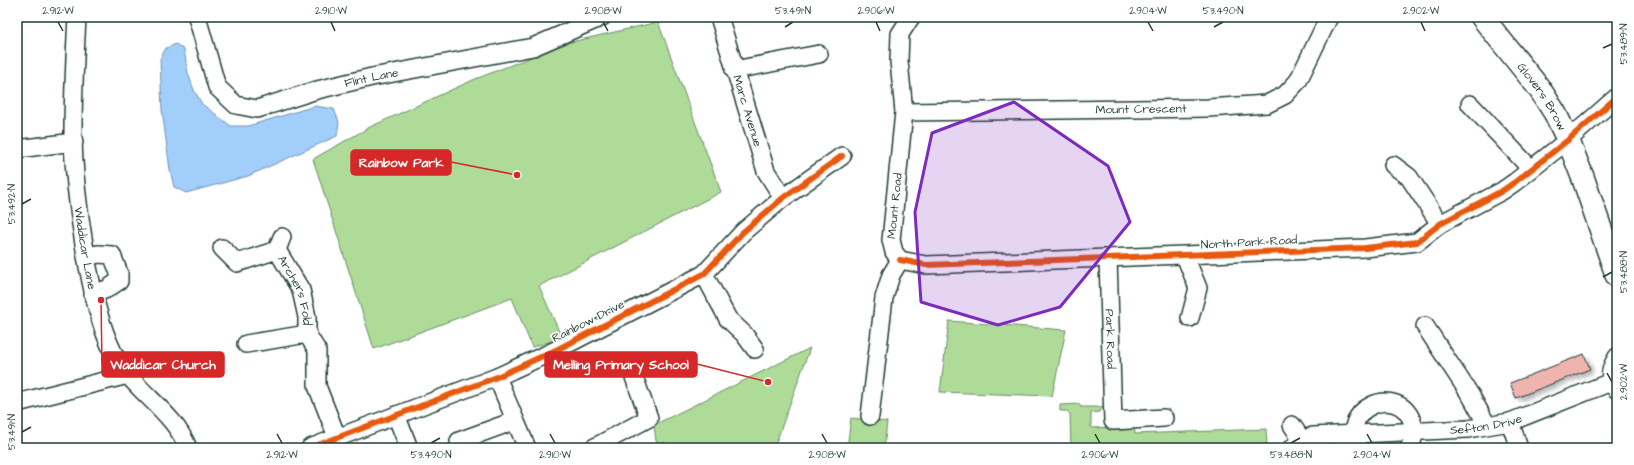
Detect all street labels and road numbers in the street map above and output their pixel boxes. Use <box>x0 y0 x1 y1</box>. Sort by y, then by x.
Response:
street label: Glovers Brow <box>1513 59 1570 134</box>
street label: Flint Lane <box>343 64 400 92</box>
street label: Marc Avenue <box>728 73 766 149</box>
street label: Mount Crescent <box>1095 100 1187 118</box>
street label: Mount Road <box>883 172 907 240</box>
street label: Waddicar Lane <box>69 206 101 292</box>
street label: North Park Road <box>1200 231 1298 254</box>
street label: Archers Fold <box>273 252 315 325</box>
street label: Rainbow Drive <box>549 296 628 347</box>
street label: Park Road <box>1101 309 1119 369</box>
street label: Sefton Drive <box>1450 410 1525 439</box>

